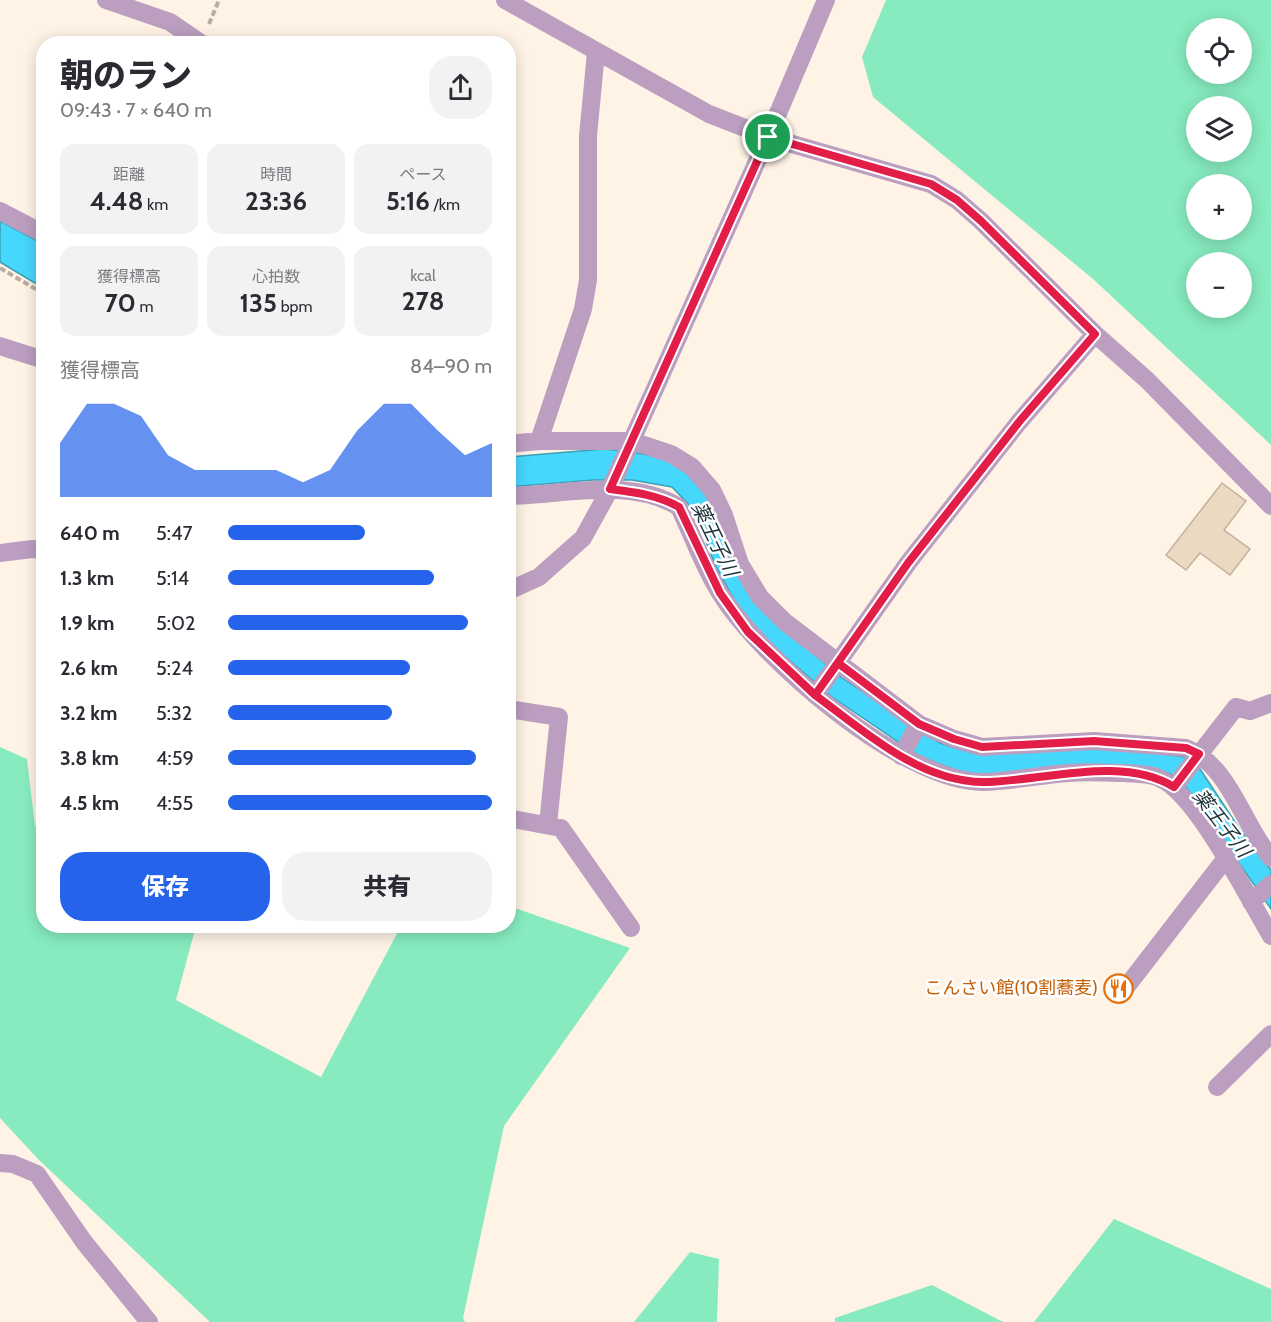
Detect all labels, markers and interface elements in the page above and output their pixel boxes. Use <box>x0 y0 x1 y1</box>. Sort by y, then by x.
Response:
map controls <box>1186 18 1252 318</box>
button: locate <box>1186 18 1252 84</box>
text: 朝のラン <box>60 55 192 95</box>
button: share <box>429 56 492 119</box>
button: layers <box>1186 96 1252 162</box>
text: 09:43 · 7 × 640 m <box>60 98 212 122</box>
pin <box>742 111 793 162</box>
icon: arrive <box>751 120 784 153</box>
text: 距離 <box>113 165 145 184</box>
text: 時間 <box>260 165 292 184</box>
text: ペース <box>399 165 447 184</box>
button: + <box>1186 174 1252 240</box>
text: 4.48 <box>90 185 143 217</box>
text: 23:36 <box>245 185 307 217</box>
text: 5:16 <box>386 185 430 217</box>
text: km <box>143 195 168 214</box>
text: /km <box>430 195 460 214</box>
button: − <box>1186 252 1252 318</box>
text: kcal <box>410 266 436 285</box>
text: 獲得標高 <box>97 267 161 286</box>
text: 心拍数 <box>252 267 300 286</box>
text: 278 <box>402 285 444 317</box>
text: 70 <box>104 287 136 319</box>
text: 135 <box>239 287 277 319</box>
text: m <box>136 297 154 316</box>
text: bpm <box>277 297 313 316</box>
text: 84–90 m <box>410 354 492 378</box>
text: 獲得標高 <box>60 358 140 382</box>
water label: 薬王子川 <box>687 498 744 582</box>
text: 640 m <box>60 521 120 545</box>
text: 5:47 <box>156 521 193 545</box>
text: 1.3 km <box>60 566 114 590</box>
text: 5:14 <box>156 566 189 590</box>
text: 1.9 km <box>60 611 114 635</box>
text: 5:02 <box>156 611 195 635</box>
text: 2.6 km <box>60 656 118 680</box>
text: 5:24 <box>156 656 193 680</box>
text: 3.2 km <box>60 701 117 725</box>
text: 5:32 <box>156 701 192 725</box>
text: 3.8 km <box>60 746 119 770</box>
text: 4:59 <box>156 746 194 770</box>
water label: 薬王子川 <box>1188 784 1257 863</box>
text: 4.5 km <box>60 791 119 815</box>
text: 4:55 <box>156 791 193 815</box>
button: 保存 <box>60 852 270 921</box>
button: 共有 <box>282 852 492 921</box>
restaurant icon: こんさい館(10割蕎麦) <box>1103 972 1135 1004</box>
place label: こんさい館(10割蕎麦) <box>924 977 1098 999</box>

